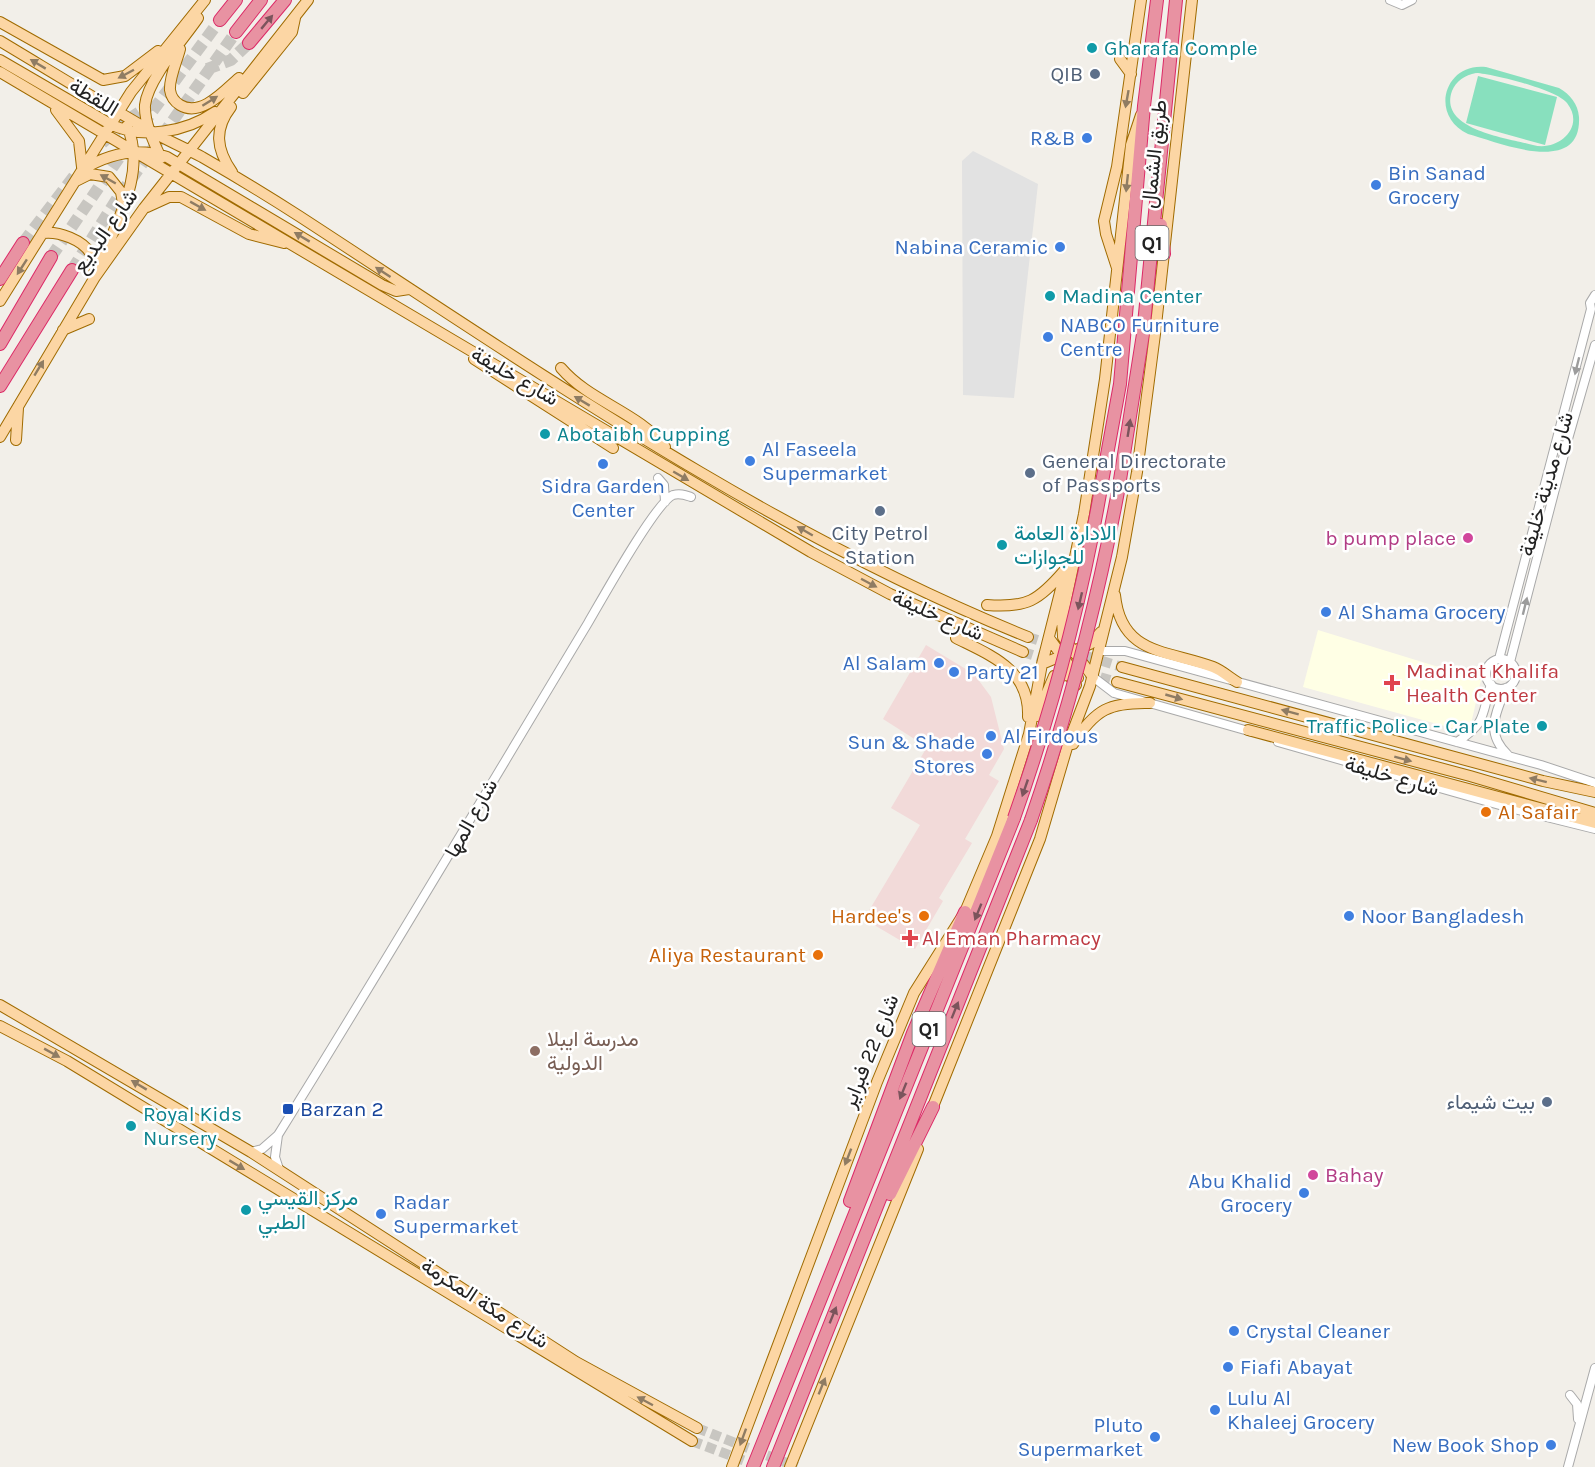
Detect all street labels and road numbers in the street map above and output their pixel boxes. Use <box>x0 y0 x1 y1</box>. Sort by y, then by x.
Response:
street label: اللقطة <box>65 73 123 121</box>
street label: طريق الشمال <box>1136 98 1173 210</box>
street label: شارع البديع <box>67 184 144 279</box>
road number: Q1 <box>1136 226 1168 260</box>
street label: شارع خليفة <box>466 341 563 412</box>
street label: شارع مدينة خليفة <box>1514 409 1580 559</box>
street label: شارع خليفة <box>888 584 987 648</box>
street label: شارع خليفة <box>1342 751 1442 803</box>
street label: شارع المها <box>440 775 504 862</box>
street label: شارع 22 فبراير <box>836 991 906 1113</box>
road number: Q1 <box>912 1012 946 1046</box>
street label: شارع مكة المكرمة <box>416 1253 553 1355</box>

